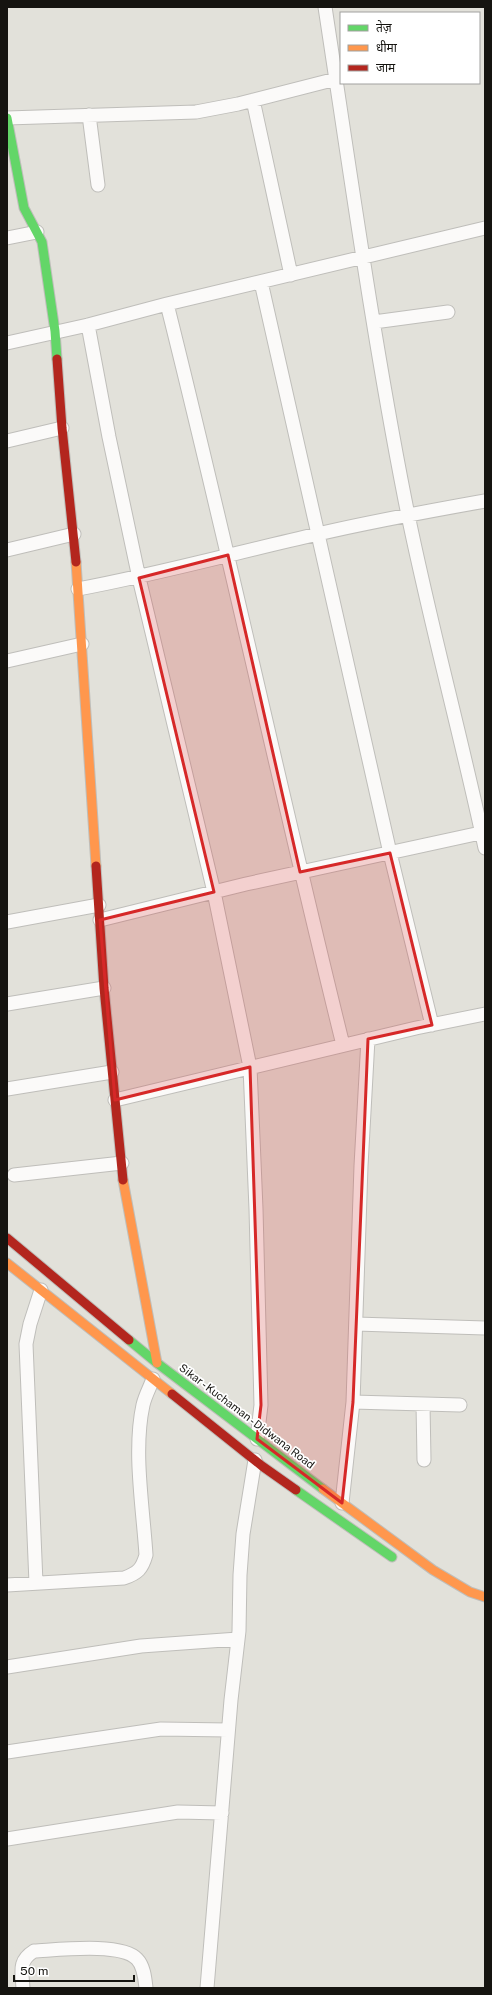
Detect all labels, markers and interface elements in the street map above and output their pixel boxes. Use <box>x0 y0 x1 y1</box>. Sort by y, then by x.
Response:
legend <box>340 12 480 84</box>
text: तेज़ <box>376 20 393 35</box>
text: धीमा <box>376 40 398 55</box>
text: जाम <box>376 61 396 75</box>
street label: Sikar - Kuchaman - Didwana Road <box>177 1361 317 1471</box>
scale bar <box>14 1957 134 1983</box>
text: 50 m <box>20 1964 48 1978</box>

